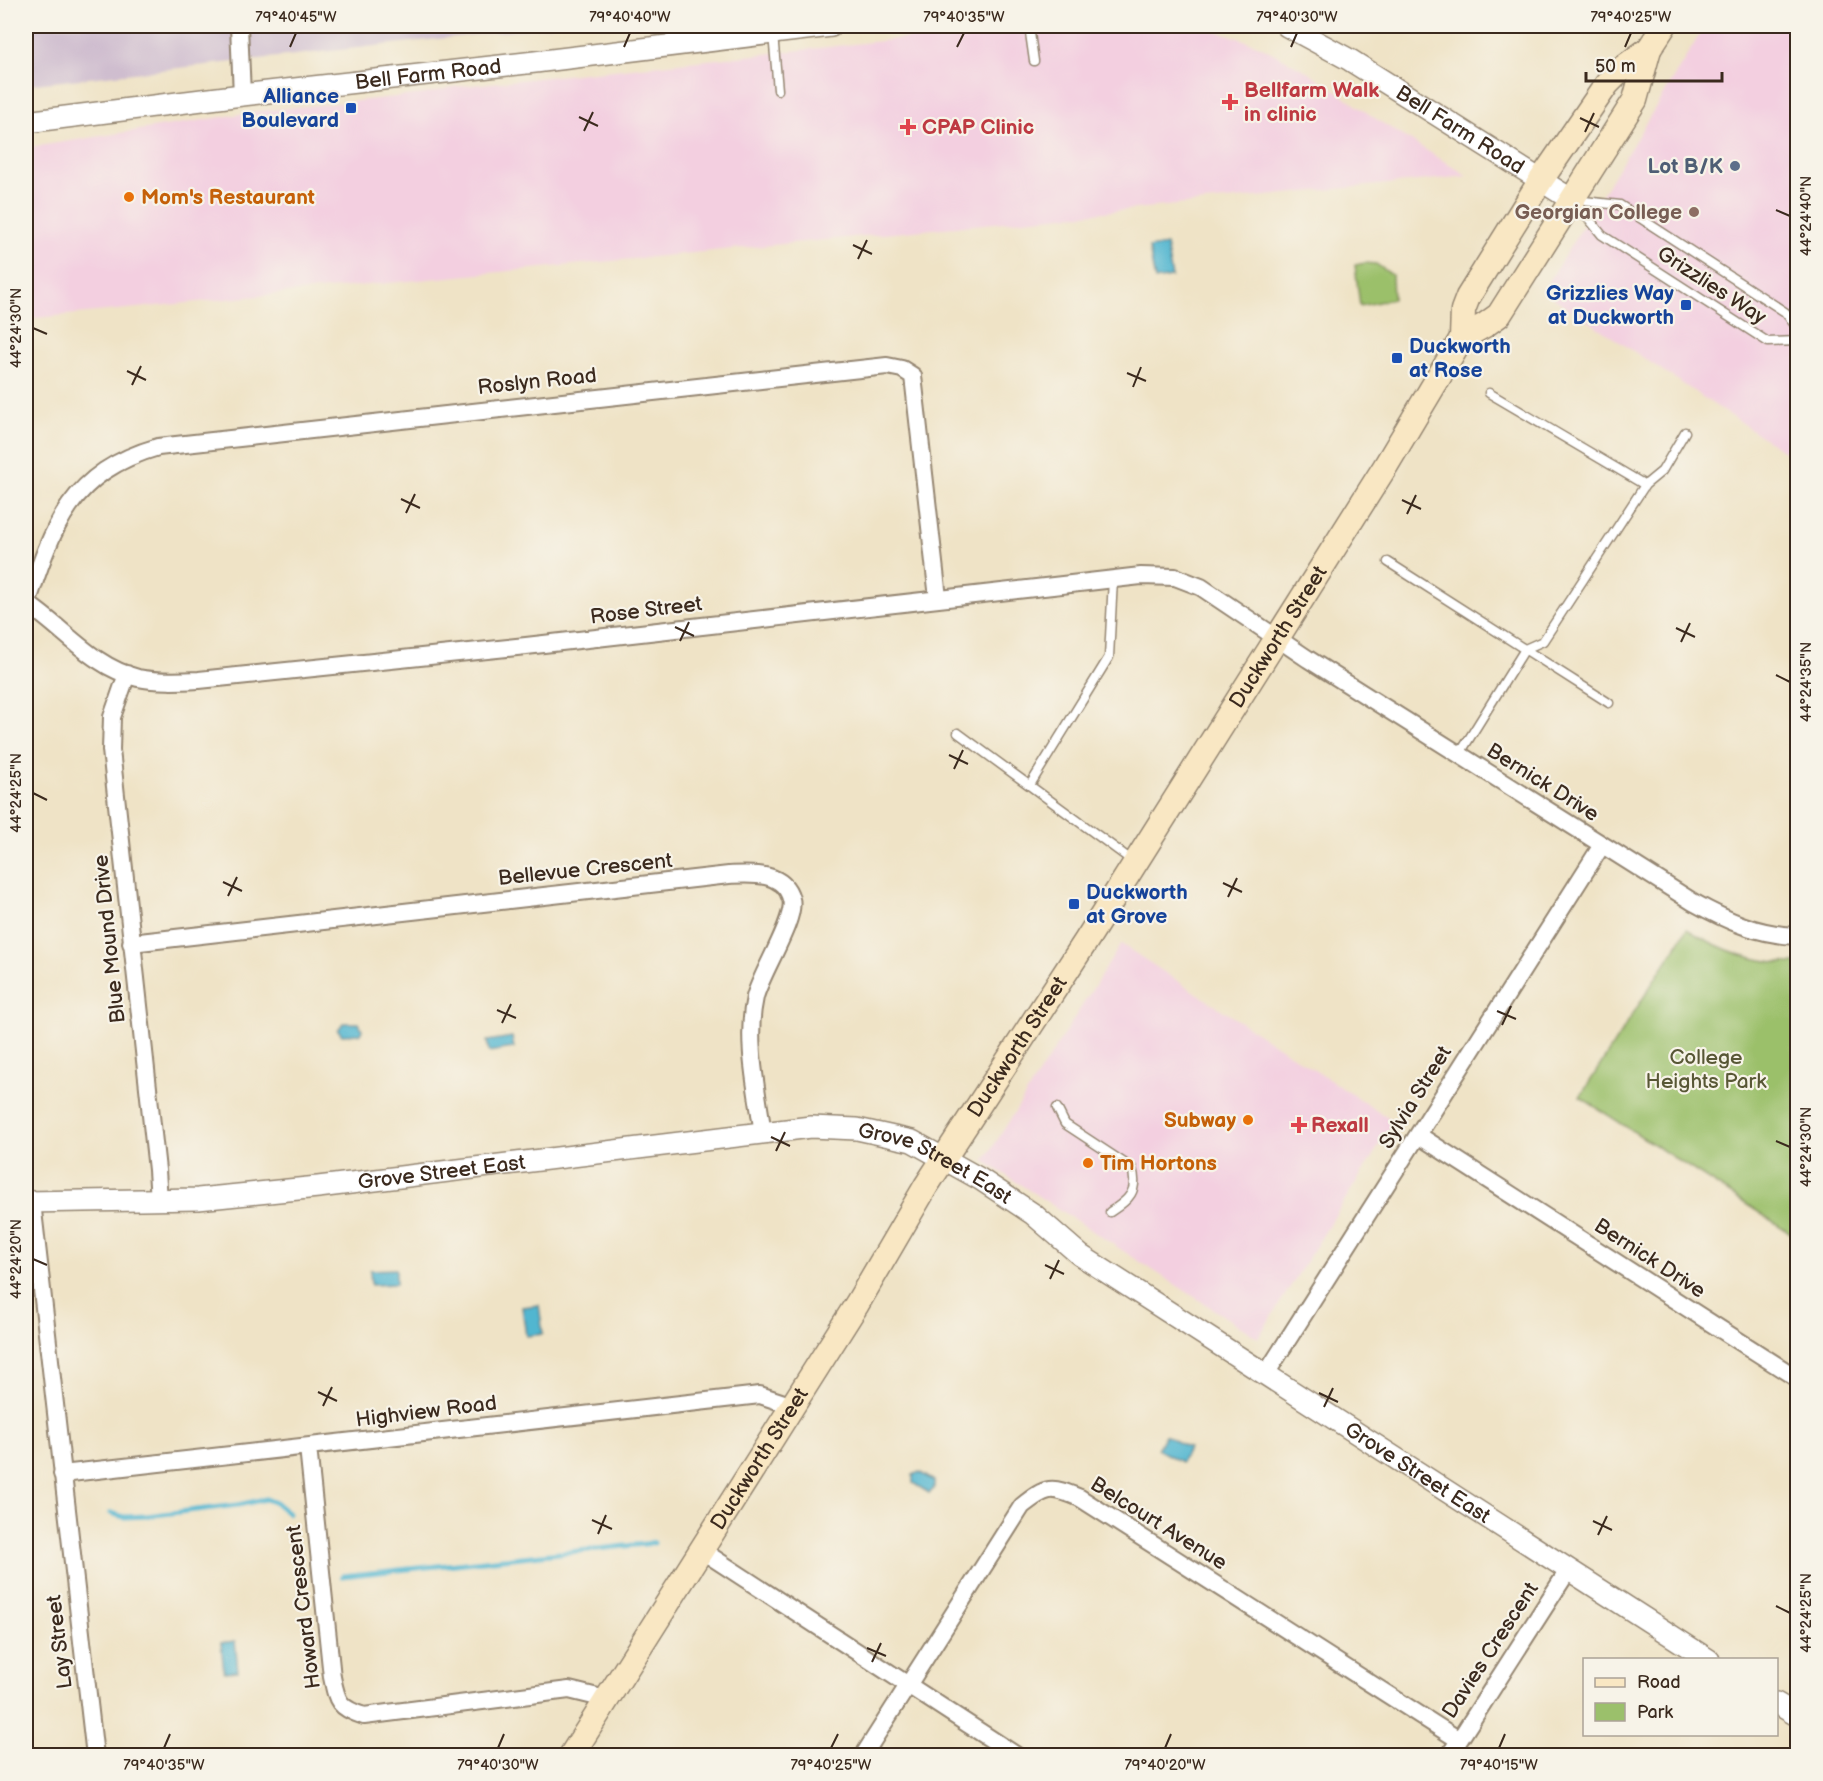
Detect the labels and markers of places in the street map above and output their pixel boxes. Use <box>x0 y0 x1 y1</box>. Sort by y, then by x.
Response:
place label: Bellfarm Walk in clinic <box>1244 78 1379 127</box>
place label: Alliance Boulevard <box>241 84 339 133</box>
marker: Bellfarm Walk in clinic <box>1221 93 1239 111</box>
marker: Alliance Boulevard <box>344 101 358 115</box>
place label: CPAP Clinic <box>922 115 1034 140</box>
marker: CPAP Clinic <box>899 118 917 136</box>
place label: Lot B/K <box>1647 154 1723 179</box>
marker: Lot B/K <box>1728 159 1742 173</box>
place label: Mom's Restaurant <box>141 185 315 210</box>
marker: Mom's Restaurant <box>122 190 136 204</box>
place label: Georgian College <box>1515 200 1682 225</box>
marker: Georgian College <box>1687 205 1701 219</box>
place label: Grizzlies Way at Duckworth <box>1546 281 1674 330</box>
marker: Grizzlies Way at Duckworth <box>1679 298 1693 312</box>
place label: Duckworth at Rose <box>1409 334 1511 383</box>
marker: Duckworth at Rose <box>1390 351 1404 365</box>
place label: Duckworth at Grove <box>1086 880 1188 929</box>
marker: Duckworth at Grove <box>1067 897 1081 911</box>
place label: Subway <box>1164 1108 1236 1133</box>
marker: Subway <box>1241 1113 1255 1127</box>
place label: Rexall <box>1311 1113 1369 1138</box>
marker: Rexall <box>1292 1118 1306 1132</box>
place label: Tim Hortons <box>1100 1151 1217 1176</box>
marker: Tim Hortons <box>1081 1156 1095 1170</box>

